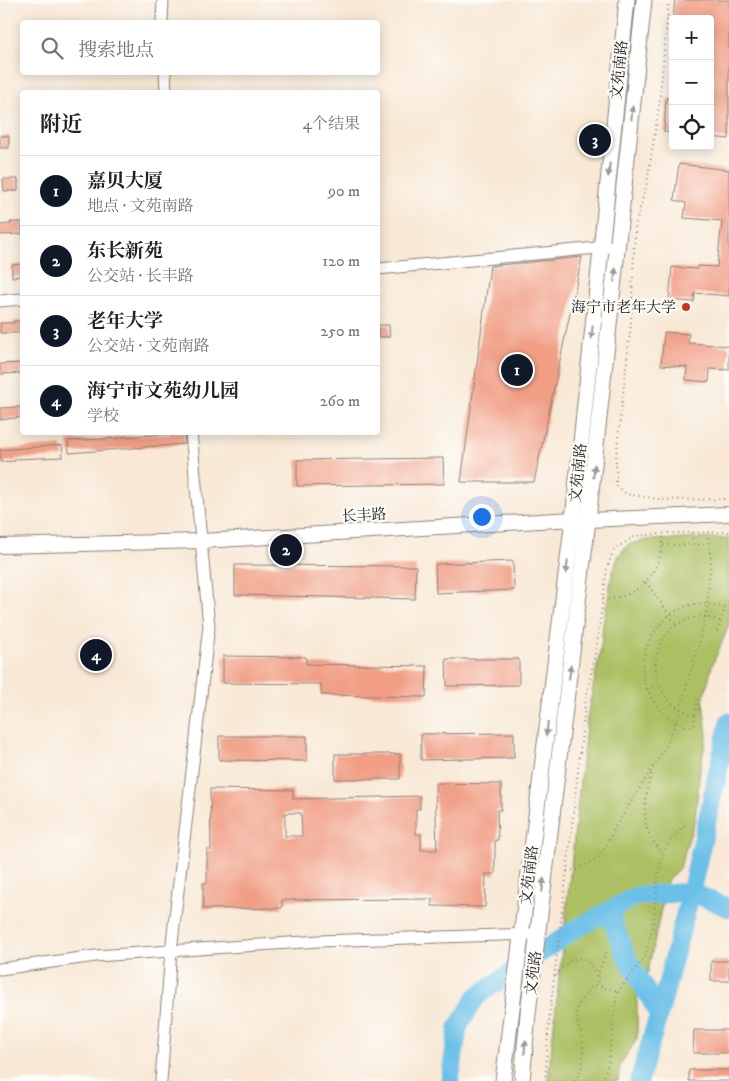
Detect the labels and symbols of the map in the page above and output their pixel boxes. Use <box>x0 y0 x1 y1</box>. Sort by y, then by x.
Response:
street label: 文苑南路 <box>607 39 632 101</box>
one-way arrow <box>628 105 636 121</box>
pin: 3 <box>579 121 611 159</box>
one-way arrow <box>605 163 613 179</box>
one-way arrow <box>611 267 619 283</box>
place label: 海宁市老年大学 <box>571 298 676 317</box>
marker: 海宁市老年大学 <box>680 301 692 313</box>
one-way arrow <box>588 324 596 340</box>
pin: 1 <box>501 351 533 389</box>
street label: 文苑南路 <box>566 442 591 504</box>
one-way arrow <box>590 463 598 479</box>
your location <box>469 504 495 530</box>
street label: 长丰路 <box>341 505 387 526</box>
pin: 2 <box>270 531 302 569</box>
one-way arrow <box>563 560 571 576</box>
pin: 4 <box>80 636 112 674</box>
one-way arrow <box>566 663 574 679</box>
one-way arrow <box>543 721 551 737</box>
street label: 文苑南路 <box>516 844 543 906</box>
one-way arrow <box>539 877 547 893</box>
street label: 文苑路 <box>521 950 546 997</box>
one-way arrow <box>521 1039 529 1055</box>

